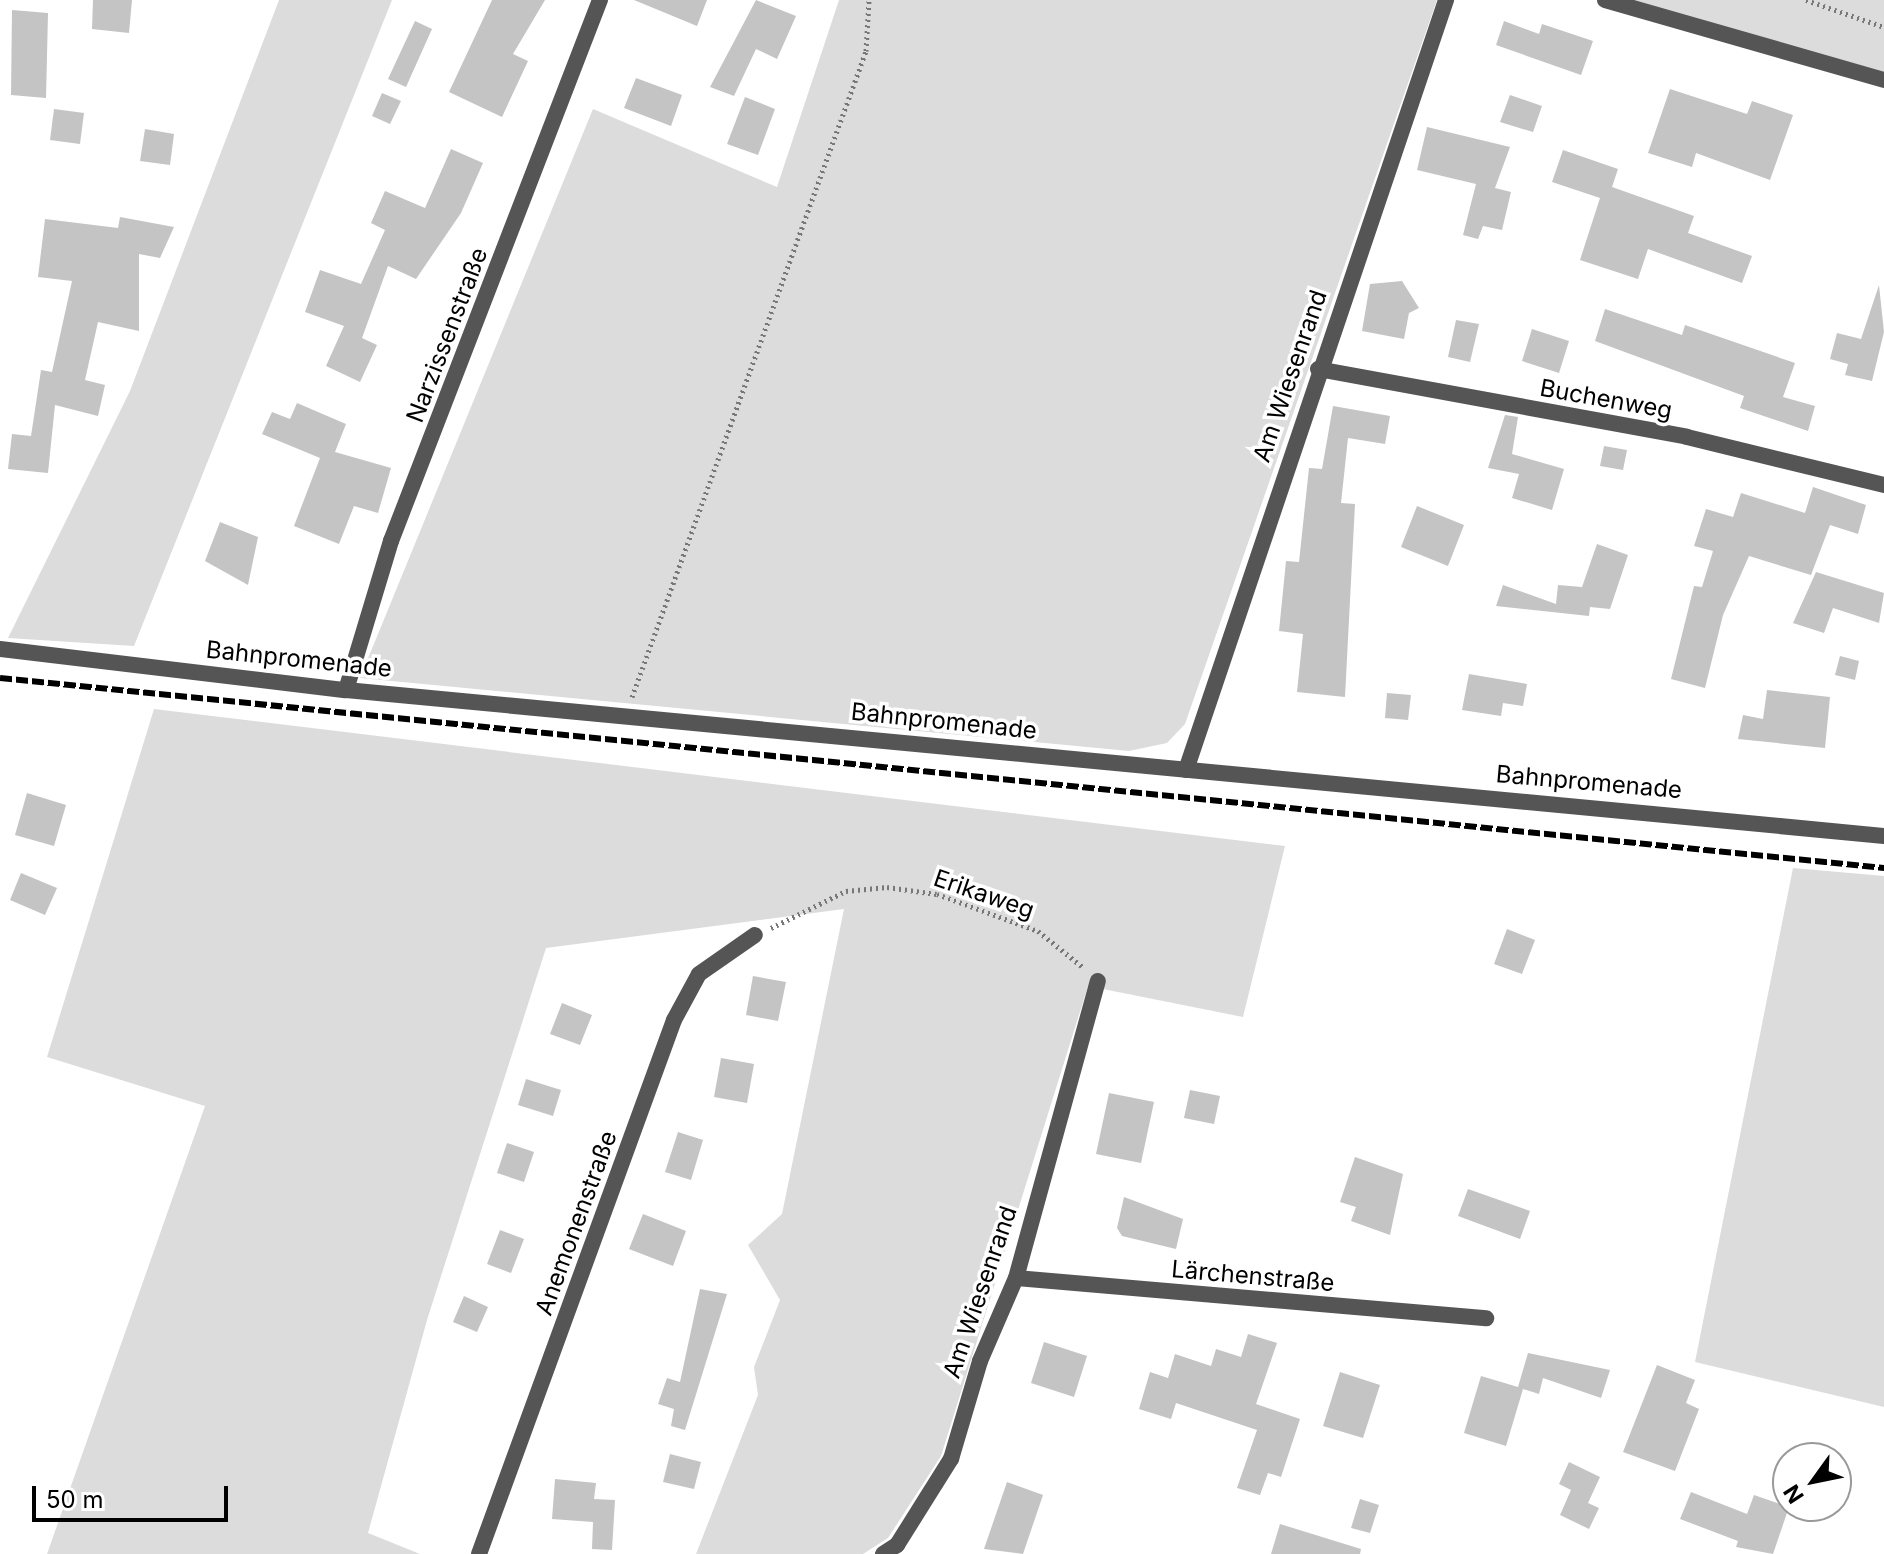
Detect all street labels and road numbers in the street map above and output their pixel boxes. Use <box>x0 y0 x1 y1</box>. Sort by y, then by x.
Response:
street label: Narzissenstraße <box>400 243 494 427</box>
street label: Am Wiesenrand <box>1247 286 1333 466</box>
street label: Buchenweg <box>1538 373 1674 425</box>
street label: Bahnpromenade <box>205 635 393 683</box>
street label: Bahnpromenade <box>850 697 1038 745</box>
street label: Bahnpromenade <box>1495 760 1683 804</box>
street label: Erikaweg <box>930 863 1038 925</box>
street label: Anemonenstraße <box>529 1127 623 1319</box>
street label: Am Wiesenrand <box>937 1202 1023 1382</box>
street label: Lärchenstraße <box>1170 1255 1336 1297</box>

